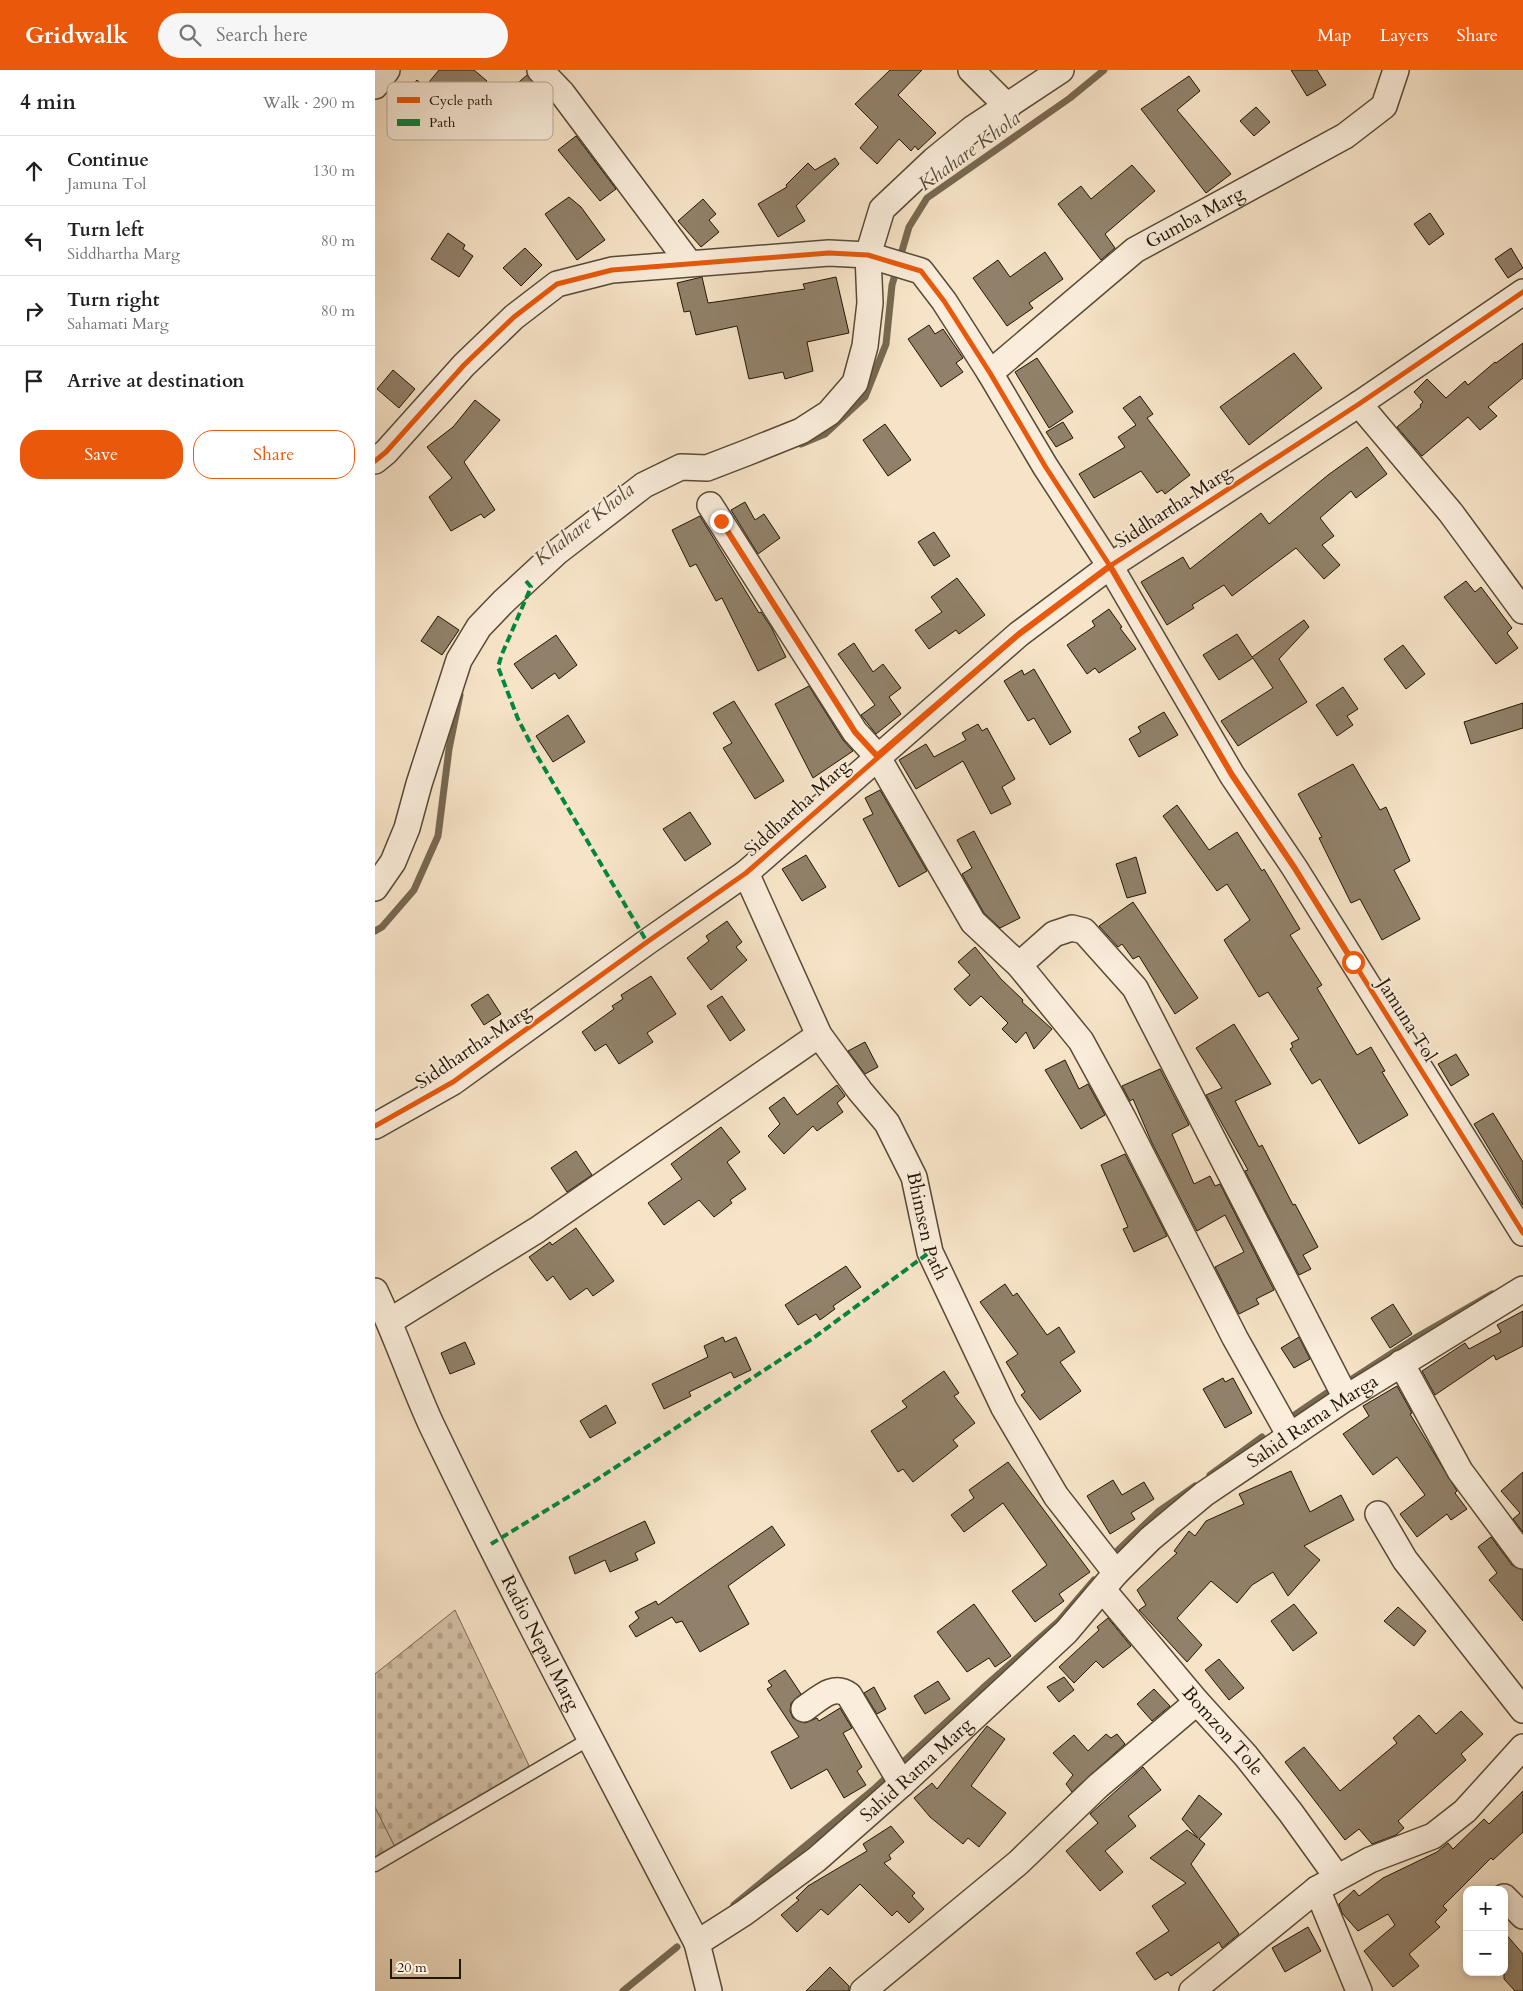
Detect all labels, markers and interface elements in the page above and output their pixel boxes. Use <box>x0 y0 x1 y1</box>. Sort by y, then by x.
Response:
search box <box>158 13 508 58</box>
text: Gridwalk <box>25 19 128 52</box>
icon: search <box>176 21 204 49</box>
text: Search here <box>216 22 308 48</box>
text: Map <box>1317 23 1352 48</box>
text: Layers <box>1380 23 1429 48</box>
text: Share <box>1457 23 1498 48</box>
legend <box>387 82 553 140</box>
text: 4 min <box>20 88 76 117</box>
text: Cycle path <box>429 91 493 110</box>
text: Walk · 290 m <box>263 92 355 114</box>
water label: Khahare Khola <box>912 105 1026 197</box>
text: Path <box>429 113 456 132</box>
text: Continue <box>67 147 149 173</box>
icon: ahead <box>20 157 48 185</box>
text: 130 m <box>313 160 355 182</box>
text: Jamuna Tol <box>67 173 146 195</box>
street label: Gumba Marg <box>1141 180 1249 255</box>
text: Turn left <box>67 217 144 243</box>
icon: left <box>20 227 48 255</box>
text: 80 m <box>321 230 355 252</box>
text: Siddhartha Marg <box>67 243 180 265</box>
text: Turn right <box>67 287 159 313</box>
icon: right <box>20 297 48 325</box>
text: 80 m <box>321 300 355 322</box>
text: Sahamati Marg <box>67 313 169 335</box>
icon: arrive <box>20 367 48 395</box>
text: Arrive at destination <box>67 368 244 394</box>
button: Save <box>20 430 183 479</box>
button: Share <box>193 430 355 479</box>
street label: Siddhartha Marg <box>1110 459 1237 554</box>
water label: Khahare Khola <box>528 476 640 572</box>
route end <box>710 510 733 533</box>
street label: Siddhartha Marg <box>738 753 856 863</box>
route start <box>1342 951 1365 974</box>
street label: Jamuna Tol <box>1369 971 1443 1067</box>
street label: Siddhartha Marg <box>410 999 536 1095</box>
street label: Bhimsen Path <box>900 1169 955 1285</box>
street label: Sahid Ratna Marga <box>1242 1368 1383 1474</box>
street label: Radio Nepal Marg <box>495 1571 586 1715</box>
street label: Bomzon Tole <box>1176 1681 1270 1781</box>
street label: Sahid Ratna Marg <box>854 1712 979 1828</box>
map controls <box>1463 1886 1508 1976</box>
button: + <box>1463 1886 1508 1931</box>
button: − <box>1463 1931 1508 1976</box>
scale bar <box>390 1956 461 1979</box>
text: 20 m <box>397 1958 427 1977</box>

